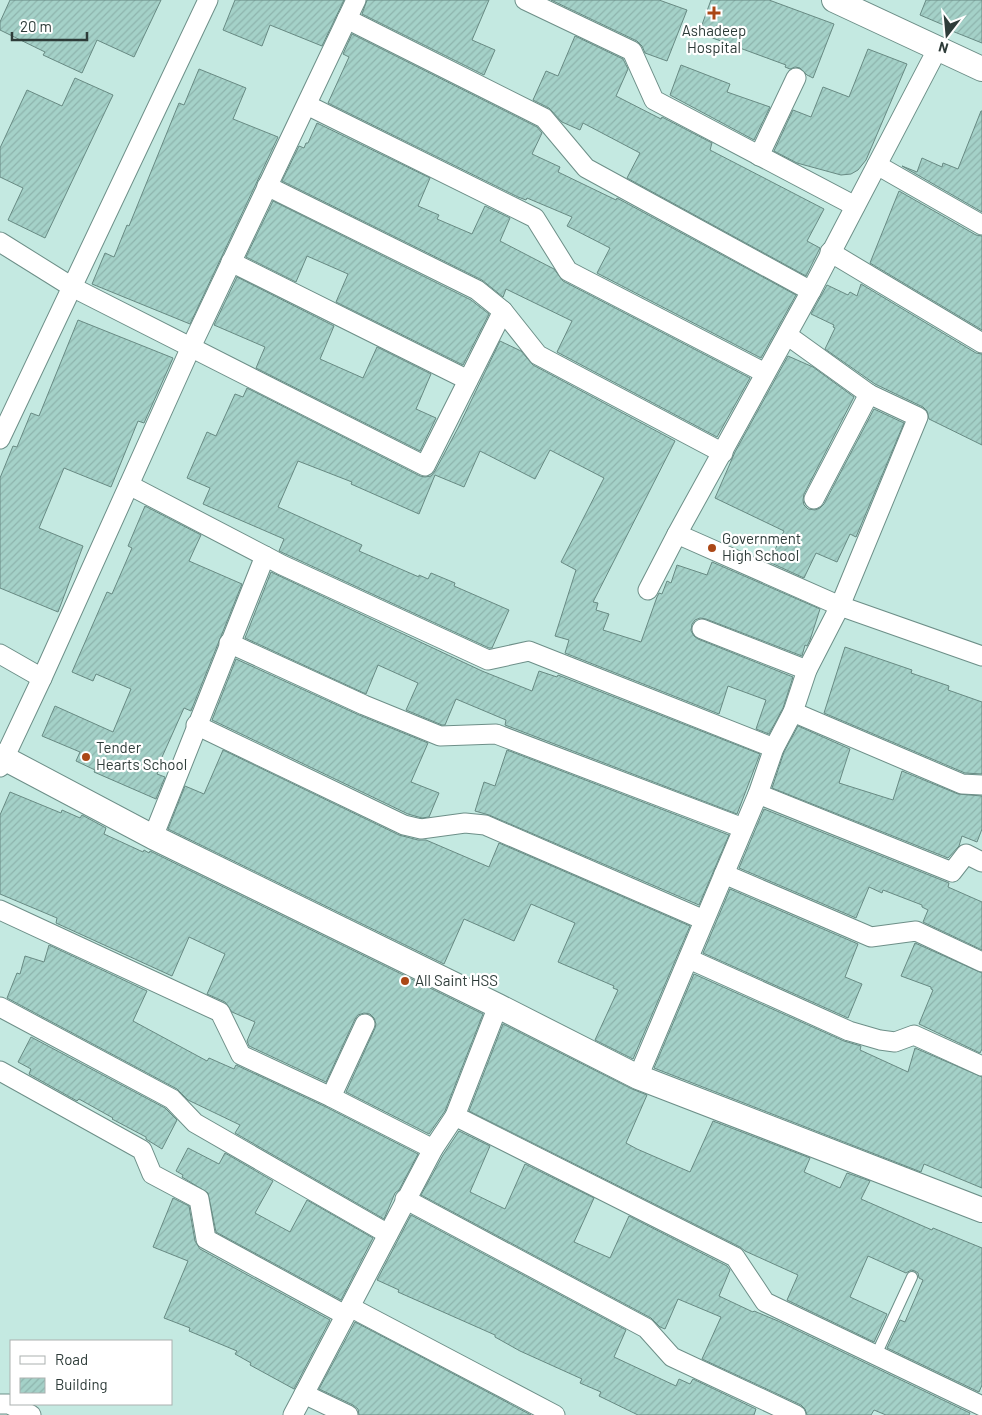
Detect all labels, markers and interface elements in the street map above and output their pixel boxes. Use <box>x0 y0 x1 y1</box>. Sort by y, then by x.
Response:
marker: Ashadeep Hospital <box>707 6 721 20</box>
scale bar <box>12 10 88 42</box>
north arrow <box>922 10 972 60</box>
text: 20 m <box>20 17 52 35</box>
place label: Ashadeep Hospital <box>682 21 746 56</box>
text: N <box>936 39 950 57</box>
place label: Government High School <box>722 529 801 564</box>
marker: Government High School <box>706 542 718 554</box>
place label: Tender Hearts School <box>96 738 187 773</box>
marker: Tender Hearts School <box>80 751 92 763</box>
place label: All Saint HSS <box>415 971 498 989</box>
marker: All Saint HSS <box>399 975 411 987</box>
legend <box>10 1340 172 1405</box>
text: Road <box>55 1350 88 1368</box>
text: Building <box>55 1375 108 1393</box>

